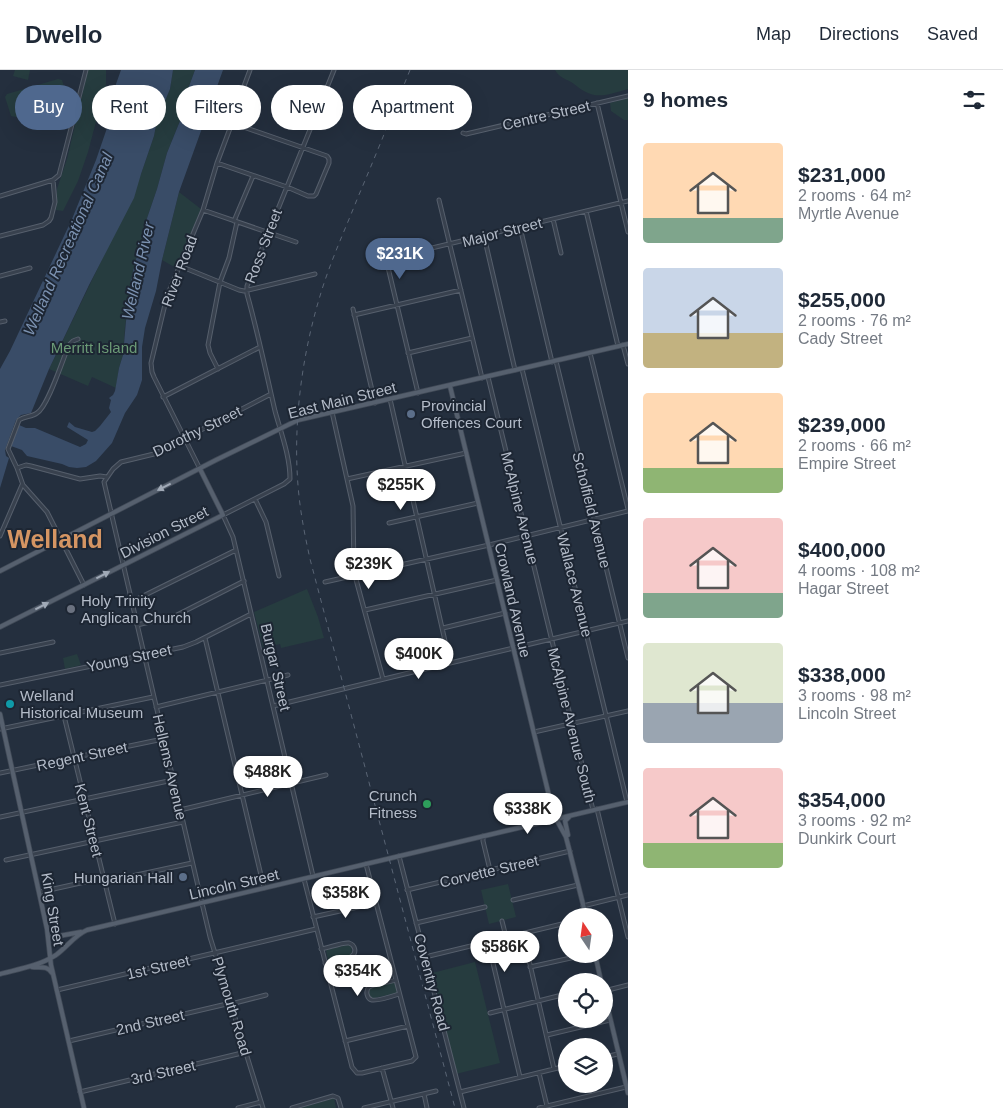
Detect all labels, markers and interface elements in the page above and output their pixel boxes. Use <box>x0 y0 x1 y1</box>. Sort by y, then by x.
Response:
text: Dwello <box>25 21 102 48</box>
text: Map <box>756 24 791 44</box>
text: Directions <box>819 24 899 44</box>
text: Saved <box>927 24 978 44</box>
chip: Buy <box>15 85 82 130</box>
chip: Rent <box>92 85 166 130</box>
chip: Filters <box>176 85 261 130</box>
chip: New <box>271 85 343 130</box>
chip: Apartment <box>353 85 472 130</box>
icon: filters <box>960 86 988 114</box>
text: 9 homes <box>643 88 728 111</box>
street label: Centre Street <box>501 96 592 133</box>
water label: Welland Recreational Canal <box>20 150 116 338</box>
icon: home <box>683 163 743 223</box>
text: $231,000 <box>798 163 886 186</box>
text: 2 rooms · 64 m² <box>798 187 911 204</box>
text: Myrtle Avenue <box>798 205 899 222</box>
street label: Ross Street <box>241 206 285 286</box>
street label: Major Street <box>460 214 544 250</box>
water label: Welland River <box>119 220 158 321</box>
street label: River Road <box>158 233 200 309</box>
pin: $231K <box>365 238 435 280</box>
text: $231K <box>376 245 424 262</box>
icon: home <box>683 288 743 348</box>
text: $255,000 <box>798 288 886 311</box>
text: 2 rooms · 76 m² <box>798 312 911 329</box>
text: Cady Street <box>798 330 882 347</box>
park label: Merritt Island <box>51 339 137 356</box>
street label: East Main Street <box>286 378 399 422</box>
place label: Provincial Offences Court <box>421 397 522 431</box>
street label: Dorothy Street <box>150 402 245 460</box>
marker: Provincial Offences Court <box>405 408 417 420</box>
icon: home <box>683 413 743 473</box>
text: $239,000 <box>798 413 886 436</box>
text: 2 rooms · 66 m² <box>798 437 911 454</box>
street label: McAlpine Avenue <box>498 450 542 566</box>
street label: Scholfield Avenue <box>569 450 615 570</box>
text: Empire Street <box>798 455 896 472</box>
pin: $255K <box>366 468 436 511</box>
text: $255K <box>377 476 425 493</box>
one-way arrow <box>157 483 172 491</box>
street label: Division Street <box>117 502 212 562</box>
district label: Welland <box>7 525 103 553</box>
street label: Wallace Avenue <box>554 531 596 639</box>
icon: home <box>683 538 743 598</box>
text: $400,000 <box>798 538 886 561</box>
street label: Crowland Avenue <box>492 541 534 659</box>
pin: $239K <box>334 548 404 590</box>
text: $239K <box>345 555 393 572</box>
text: 4 rooms · 108 m² <box>798 562 920 579</box>
one-way arrow <box>96 571 111 580</box>
text: Hagar Street <box>798 580 889 597</box>
place label: Holy Trinity Anglican Church <box>81 592 191 626</box>
one-way arrow <box>34 602 49 610</box>
marker: Holy Trinity Anglican Church <box>65 603 77 615</box>
street label: Burgar Street <box>258 622 295 713</box>
pin: $400K <box>384 638 454 680</box>
street label: Young Street <box>85 641 174 675</box>
text: $400K <box>395 645 443 662</box>
street label: McAlpine Avenue South <box>545 646 599 804</box>
icon: home <box>683 663 743 723</box>
text: $338,000 <box>798 663 886 686</box>
place label: Welland Historical Museum <box>20 687 143 721</box>
text: 3 rooms · 98 m² <box>798 687 911 704</box>
marker: Welland Historical Museum <box>4 698 16 710</box>
text: Lincoln Street <box>798 705 896 722</box>
street label: Hellems Avenue <box>150 712 190 822</box>
street label: Regent Street <box>35 738 130 774</box>
pin: $488K <box>233 756 303 798</box>
text: $488K <box>244 763 292 780</box>
street label: Kent Street <box>72 782 107 859</box>
place label: Crunch Fitness <box>369 787 417 821</box>
icon: home <box>683 788 743 848</box>
text: $354,000 <box>798 788 886 811</box>
pin: $338K <box>493 792 563 835</box>
marker: Crunch Fitness <box>421 798 433 810</box>
text: $338K <box>504 800 552 817</box>
text: 3 rooms · 92 m² <box>798 812 911 829</box>
text: Dunkirk Court <box>798 830 896 847</box>
street label: Corvette Street <box>438 851 541 891</box>
street label: Lincoln Street <box>187 865 281 903</box>
place label: Hungarian Hall <box>74 869 173 886</box>
street label: King Street <box>38 871 68 948</box>
marker: Hungarian Hall <box>177 871 189 883</box>
pin: $358K <box>311 876 381 919</box>
text: $358K <box>322 884 370 901</box>
north arrow <box>558 908 612 962</box>
map controls <box>558 908 613 1093</box>
pin: $586K <box>470 930 540 973</box>
street label: Coventry Road <box>411 931 453 1033</box>
text: $586K <box>481 938 529 955</box>
street label: 1st Street <box>125 951 192 983</box>
street label: Plymouth Road <box>209 954 255 1058</box>
pin: $354K <box>323 954 393 997</box>
text: $354K <box>334 962 382 979</box>
button: locate <box>558 973 613 1028</box>
street label: 2nd Street <box>114 1006 186 1038</box>
button: layers <box>558 1038 613 1093</box>
street label: 3rd Street <box>129 1056 198 1088</box>

